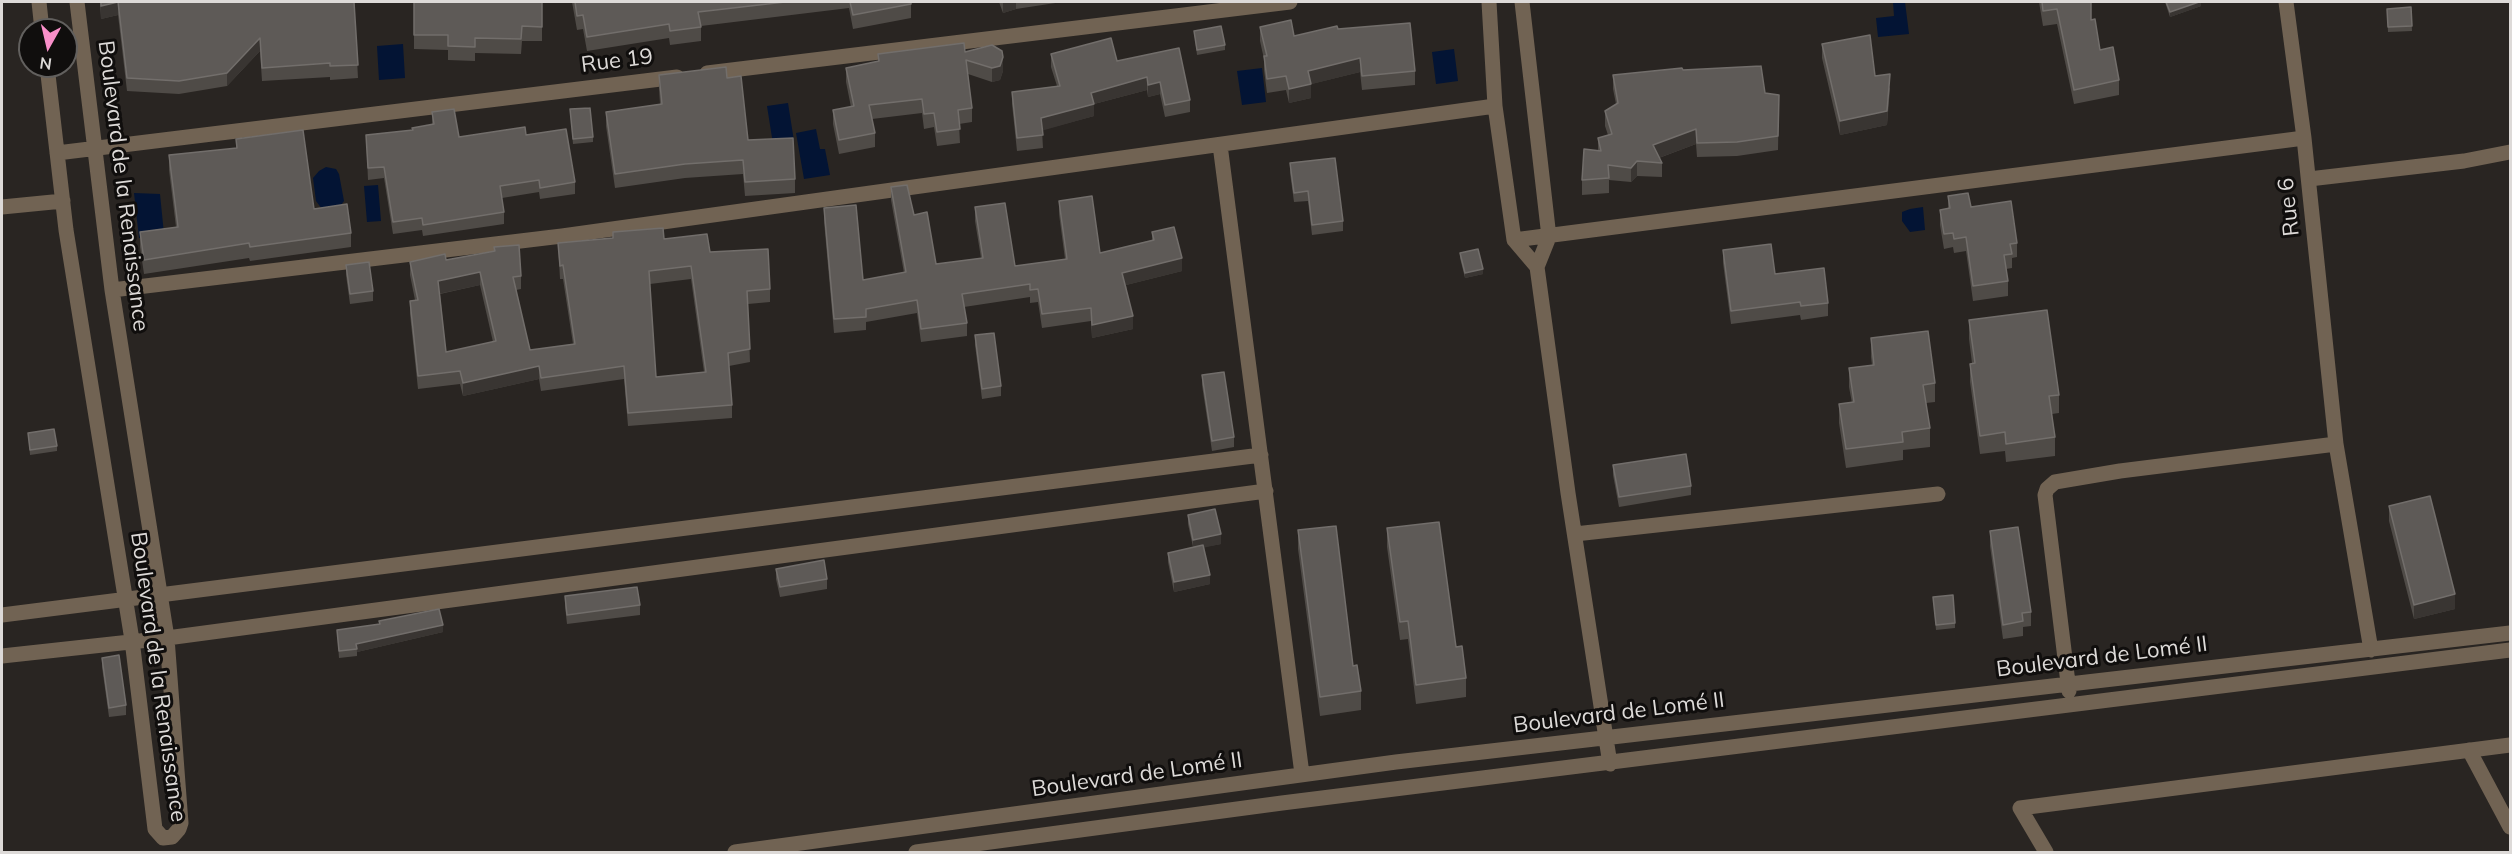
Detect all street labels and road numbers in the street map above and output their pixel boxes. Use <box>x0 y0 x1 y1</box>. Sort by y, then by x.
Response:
street label: Boulevard de la Renaissance <box>92 39 154 333</box>
street label: Rue 19 <box>580 44 654 78</box>
street label: Rue 6 <box>2273 176 2305 238</box>
street label: Boulevard de la Renaissance <box>125 530 191 824</box>
street label: Boulevard de Lomé II <box>1995 631 2209 683</box>
street label: Boulevard de Lomé II <box>1512 687 1726 739</box>
street label: Boulevard de Lomé II <box>1030 747 1244 803</box>

